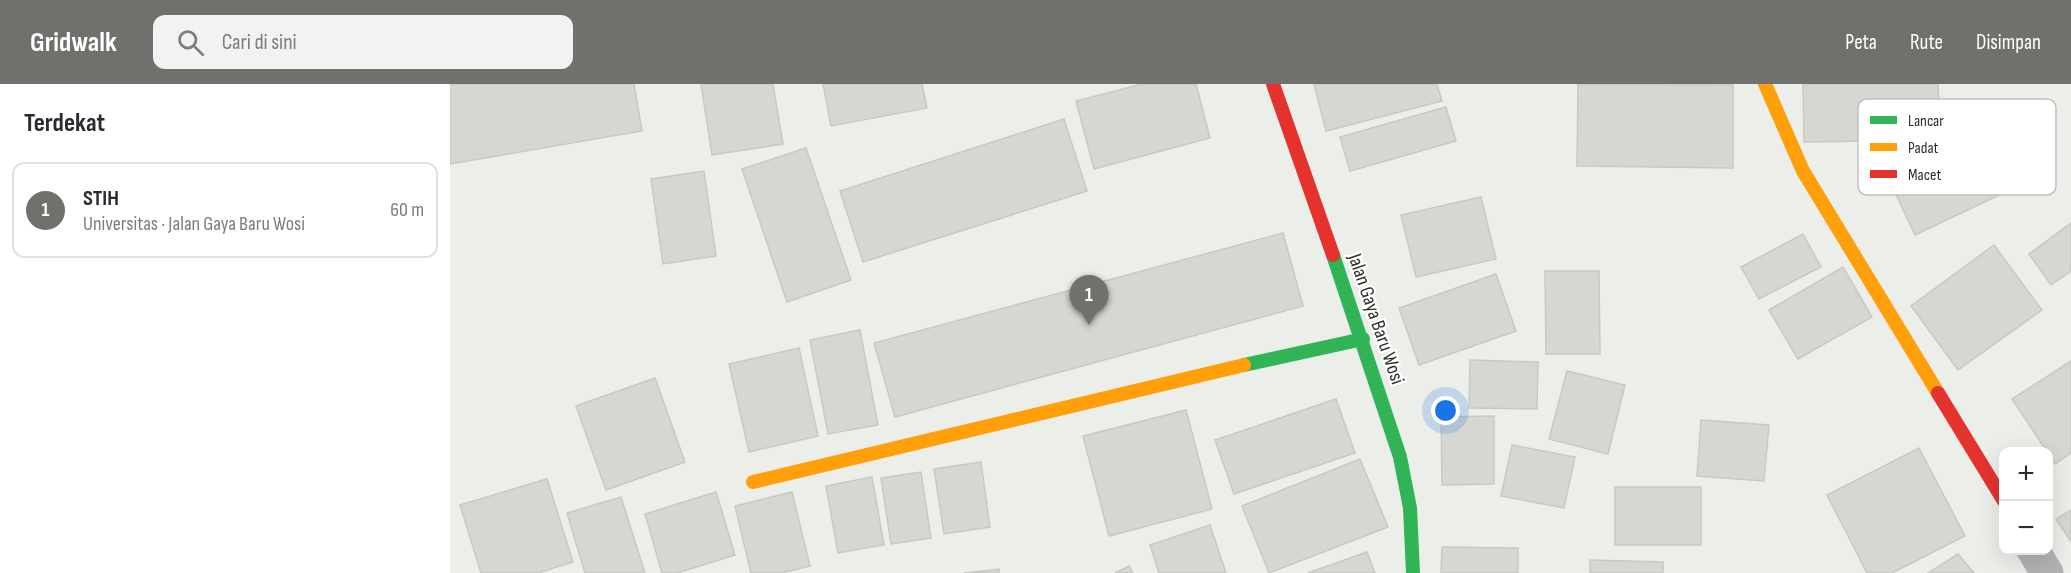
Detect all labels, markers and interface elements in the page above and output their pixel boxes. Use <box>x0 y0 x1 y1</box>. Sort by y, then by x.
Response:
search box <box>153 15 573 69</box>
text: Gridwalk <box>30 26 117 59</box>
icon: search <box>174 26 207 59</box>
text: Cari di sini <box>222 29 297 56</box>
text: Peta <box>1845 30 1877 55</box>
text: Rute <box>1910 30 1943 55</box>
text: Disimpan <box>1976 30 2041 55</box>
legend <box>1858 99 2056 195</box>
text: Terdekat <box>24 108 105 139</box>
text: Lancar <box>1908 112 1944 131</box>
text: Padat <box>1908 139 1939 158</box>
text: Macet <box>1908 166 1941 185</box>
text: STIH <box>83 185 119 212</box>
text: 1 <box>42 198 49 222</box>
text: 60 m <box>390 198 424 222</box>
text: Universitas · Jalan Gaya Baru Wosi <box>83 212 305 236</box>
street label: Jalan Gaya Baru Wosi <box>1342 250 1410 387</box>
pin: 1 <box>1070 276 1108 325</box>
your location <box>1431 396 1460 425</box>
map controls <box>1999 447 2053 555</box>
button: + <box>1999 447 2053 501</box>
button: − <box>1999 501 2053 555</box>

